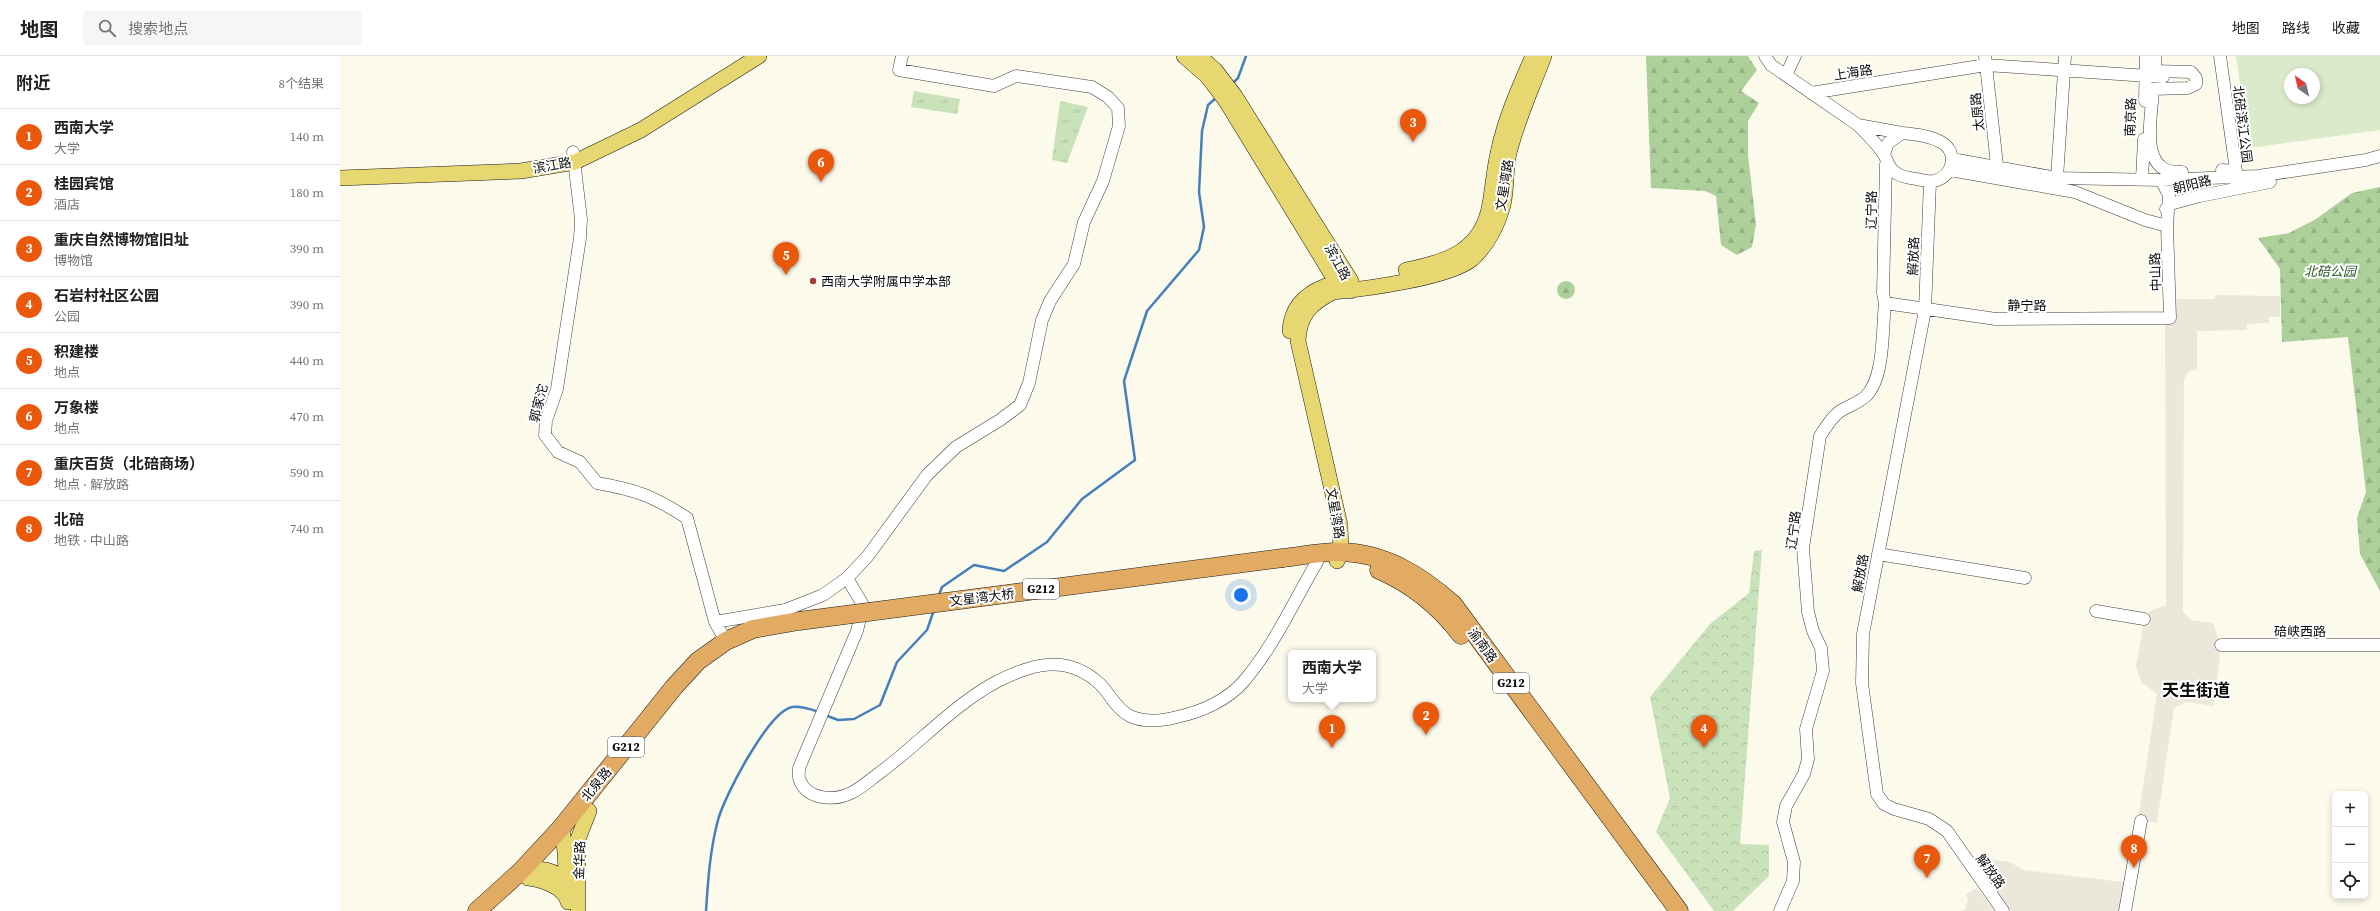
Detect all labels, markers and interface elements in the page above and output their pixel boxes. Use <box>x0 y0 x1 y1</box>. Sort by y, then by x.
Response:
search box <box>82 10 362 46</box>
text: 地图 <box>20 16 58 42</box>
icon: search <box>96 17 118 39</box>
text: 搜索地点 <box>128 18 188 39</box>
text: 地图 <box>2232 18 2260 38</box>
text: 路线 <box>2282 18 2310 38</box>
text: 收藏 <box>2332 18 2360 38</box>
street label: 上海路 <box>1832 61 1874 84</box>
north arrow <box>2284 68 2320 104</box>
text: 附近 <box>16 71 50 95</box>
text: 8个结果 <box>278 75 324 92</box>
street label: 北碚滨江公园 <box>2229 84 2256 164</box>
street label: 太原路 <box>1967 92 1988 132</box>
street label: 南京路 <box>2121 97 2140 137</box>
pin: 3 <box>1400 109 1426 142</box>
text: 西南大学 <box>54 117 114 138</box>
text: 1 <box>25 128 33 145</box>
text: 140 m <box>290 128 324 145</box>
text: 大学 <box>54 140 80 157</box>
pin: 6 <box>808 149 834 182</box>
street label: 滨江路 <box>531 154 573 177</box>
street label: 文星湾路 <box>1492 158 1517 212</box>
street label: 朝阳路 <box>2171 172 2213 197</box>
text: 桂园宾馆 <box>54 173 114 194</box>
text: 2 <box>25 184 33 201</box>
text: 180 m <box>290 184 324 201</box>
street label: 辽宁路 <box>1863 190 1880 230</box>
text: 酒店 <box>54 196 80 213</box>
text: 重庆自然博物馆旧址 <box>54 229 189 250</box>
street label: 解放路 <box>1904 236 1923 276</box>
text: 3 <box>25 240 33 257</box>
text: 390 m <box>290 240 324 257</box>
street label: 滨江路 <box>1321 241 1354 283</box>
pin: 5 <box>773 242 799 275</box>
text: 博物馆 <box>54 252 93 269</box>
street label: 中山路 <box>2146 252 2165 292</box>
park label: 北碚公园 <box>2304 263 2358 280</box>
place label: 西南大学附属中学本部 <box>821 273 951 290</box>
marker: 西南大学附属中学本部 <box>808 276 818 286</box>
text: 石岩村社区公园 <box>54 285 159 306</box>
text: 4 <box>25 296 33 313</box>
text: 390 m <box>290 296 324 313</box>
street label: 静宁路 <box>2007 297 2047 314</box>
text: 公园 <box>54 308 80 325</box>
text: 积建楼 <box>54 341 99 362</box>
text: 5 <box>25 352 33 369</box>
text: 440 m <box>290 352 324 369</box>
text: 地点 <box>54 364 80 381</box>
street label: 郭家沱 <box>526 382 551 424</box>
text: 万象楼 <box>54 397 99 418</box>
text: 6 <box>25 408 33 425</box>
text: 470 m <box>290 408 324 425</box>
text: 地点 <box>54 420 80 437</box>
text: 重庆百货（北碚商场） <box>54 453 204 474</box>
text: 7 <box>25 464 33 481</box>
text: 590 m <box>290 464 324 481</box>
text: 地点 · 解放路 <box>54 476 129 493</box>
street label: 文星湾路 <box>1323 486 1348 540</box>
text: 北碚 <box>54 509 84 530</box>
street label: 辽宁路 <box>1783 510 1804 550</box>
text: 8 <box>25 520 33 537</box>
text: 740 m <box>290 520 324 537</box>
text: 地铁 · 中山路 <box>54 532 129 549</box>
street label: 解放路 <box>1849 552 1872 594</box>
road number: G212 <box>1023 579 1059 599</box>
street label: 文星湾大桥 <box>949 585 1015 610</box>
your location <box>1231 585 1251 605</box>
street label: 碚峡西路 <box>2274 623 2326 640</box>
street label: 渝南路 <box>1464 625 1501 666</box>
popup <box>1288 650 1376 702</box>
text: 西南大学 <box>1302 657 1362 678</box>
road number: G212 <box>1493 673 1529 693</box>
district label: 天生街道 <box>2162 678 2230 702</box>
text: 大学 <box>1302 680 1328 697</box>
pin: 2 <box>1413 702 1439 735</box>
pin: 1 <box>1319 715 1345 748</box>
pin: 4 <box>1691 715 1717 748</box>
road number: G212 <box>608 737 644 757</box>
street label: 北泉路 <box>578 764 615 805</box>
map controls <box>2332 791 2368 899</box>
button: + <box>2332 791 2368 827</box>
button: − <box>2332 827 2368 863</box>
pin: 8 <box>2121 835 2147 868</box>
street label: 金华路 <box>570 840 589 880</box>
pin: 7 <box>1914 845 1940 878</box>
street label: 解放路 <box>1972 851 2009 892</box>
button: locate <box>2332 863 2368 899</box>

